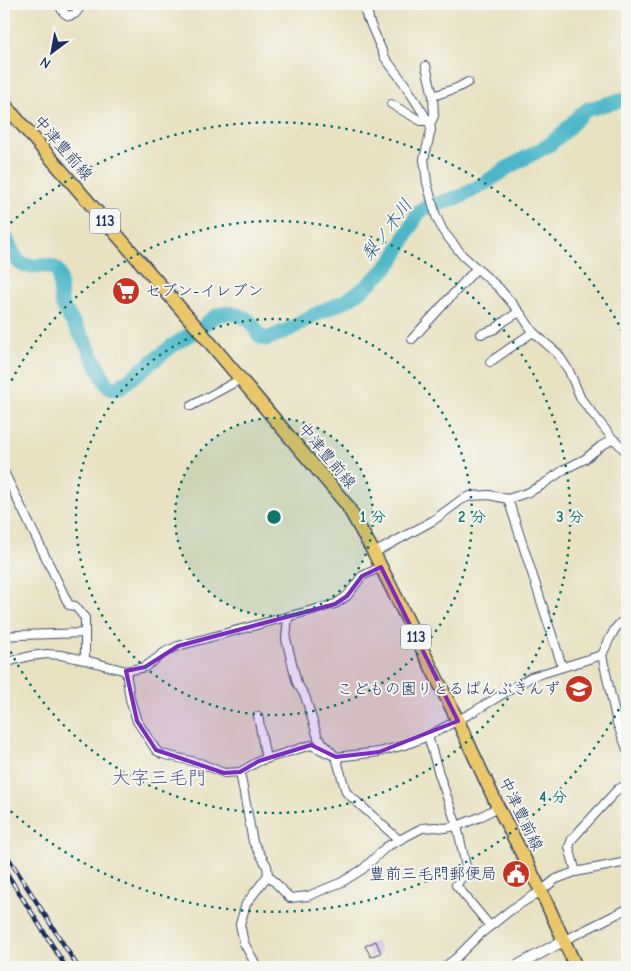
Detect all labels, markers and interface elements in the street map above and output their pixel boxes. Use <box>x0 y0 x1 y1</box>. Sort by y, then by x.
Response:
north arrow <box>28 28 78 78</box>
text: N <box>37 53 54 72</box>
street label: 中津豊前線 <box>30 112 96 184</box>
water label: 梨ノ木川 <box>357 195 417 265</box>
road number: 113 <box>90 208 120 234</box>
supermarket icon: セブン-イレブン <box>111 276 141 306</box>
place label: セブン-イレブン <box>145 282 263 300</box>
street label: 中津豊前線 <box>294 420 360 492</box>
centre of rings <box>265 508 283 526</box>
text: 1 分 <box>360 508 386 526</box>
text: 2 分 <box>458 508 486 526</box>
text: 3 分 <box>556 508 584 526</box>
road number: 113 <box>401 624 431 650</box>
school or university icon: こどもの園りとるぱんぷきんず <box>564 674 594 704</box>
place label: こどもの園りとるぱんぷきんず <box>337 680 560 698</box>
district label: 大字三毛門 <box>111 767 207 789</box>
street label: 中津豊前線 <box>495 774 547 854</box>
text: 4 分 <box>539 788 567 806</box>
public building icon: 豊前三毛門郵便局 <box>501 859 531 889</box>
place label: 豊前三毛門郵便局 <box>369 865 497 883</box>

